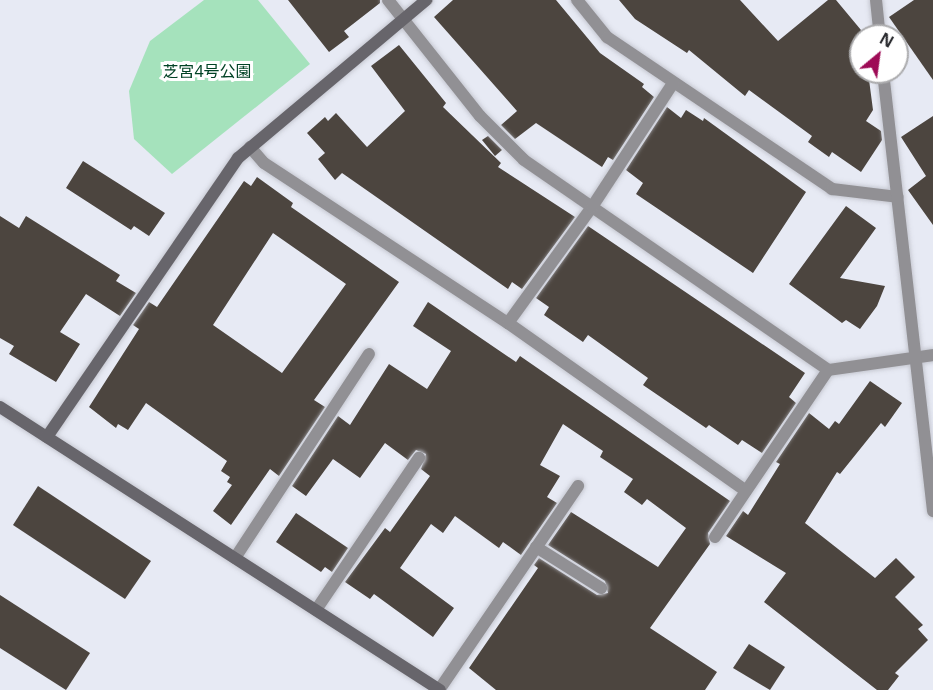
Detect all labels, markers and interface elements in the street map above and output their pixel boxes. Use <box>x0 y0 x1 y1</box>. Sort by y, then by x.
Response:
north arrow <box>849 24 909 84</box>
text: N <box>876 27 898 53</box>
park label: 芝宮4号公園 <box>162 61 252 81</box>

